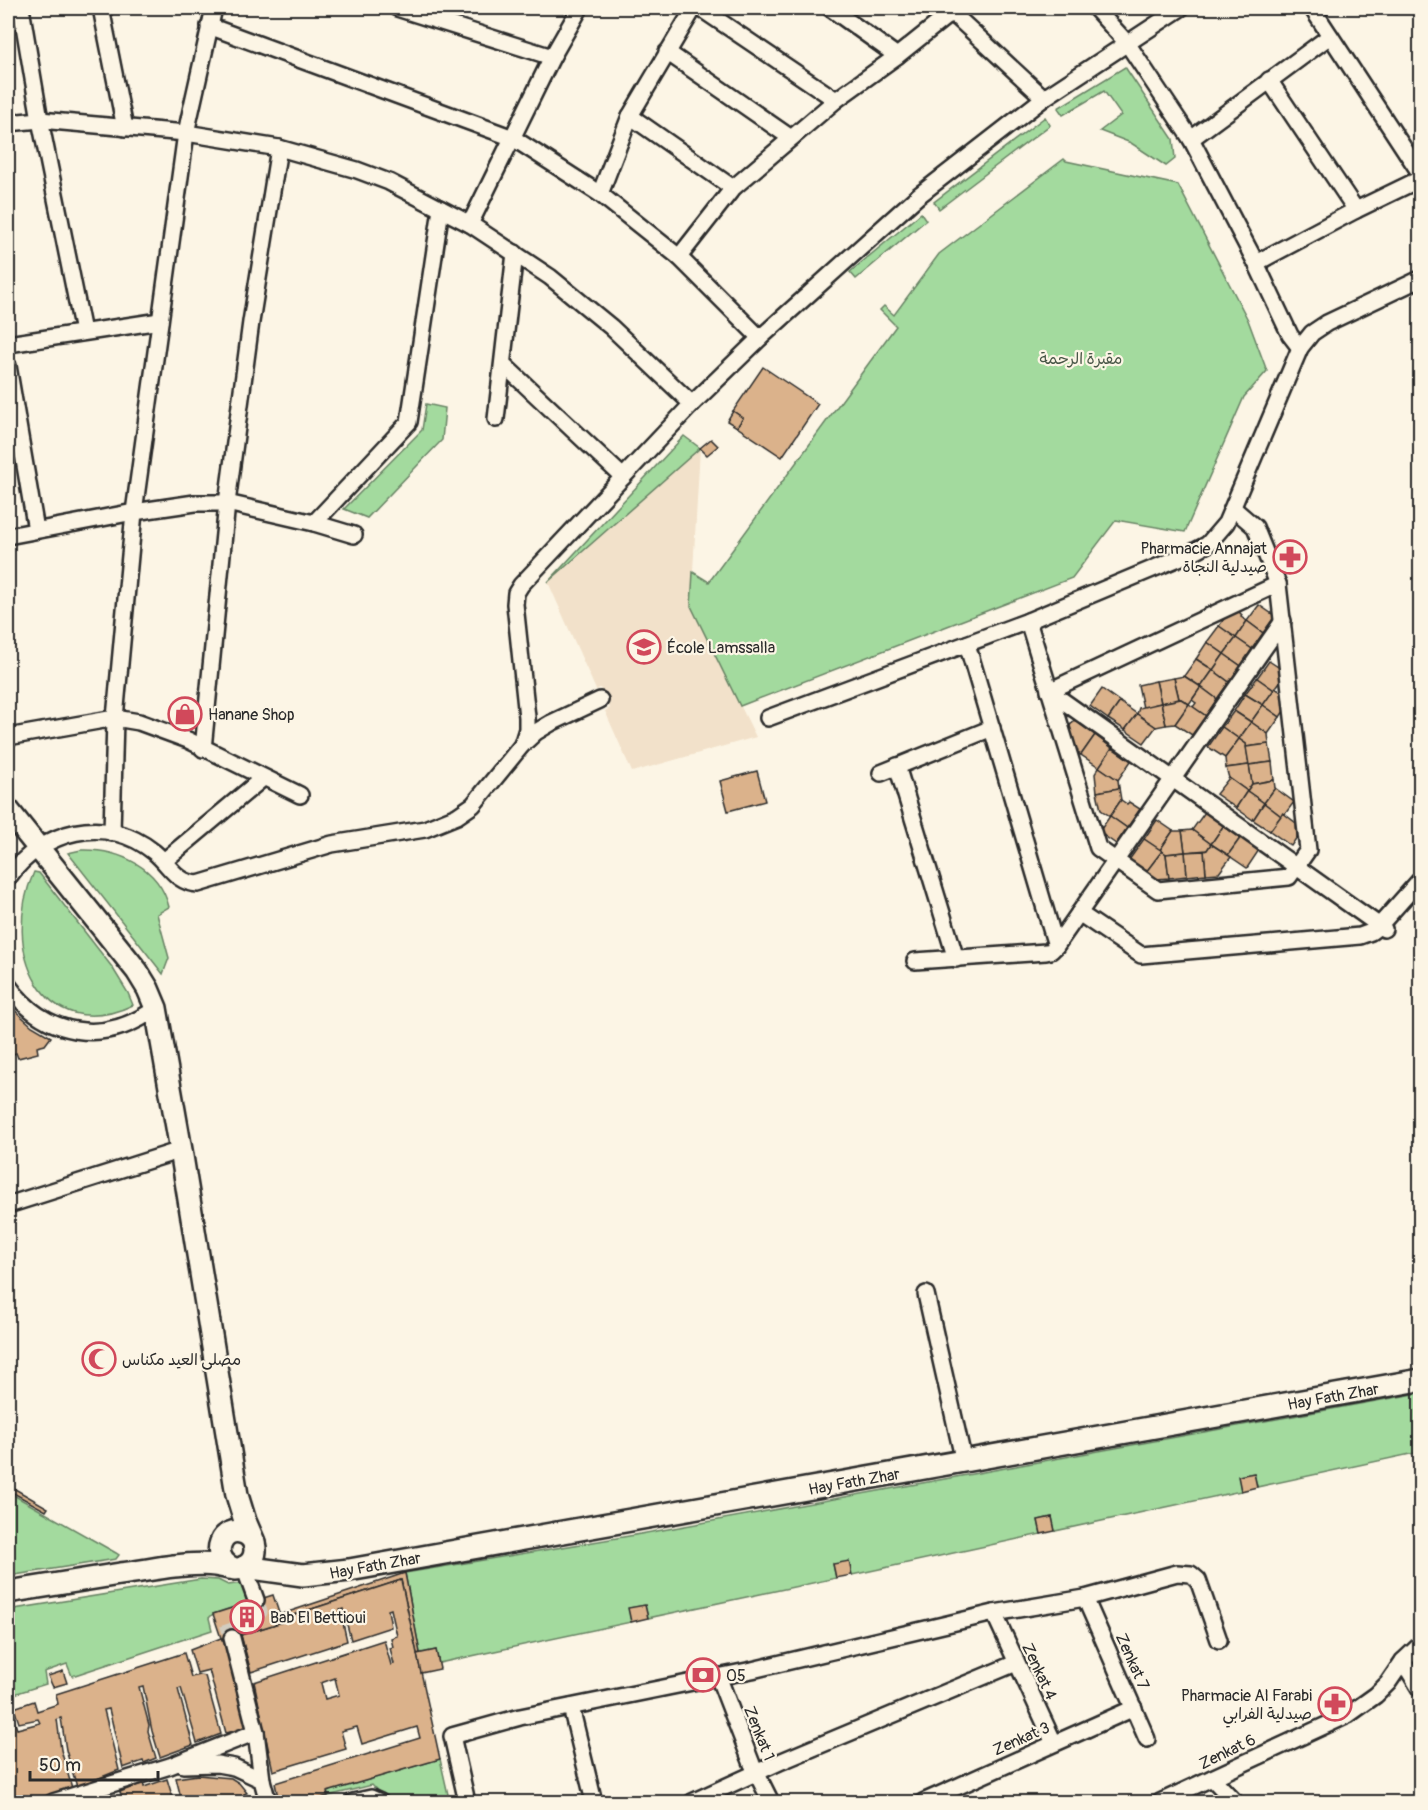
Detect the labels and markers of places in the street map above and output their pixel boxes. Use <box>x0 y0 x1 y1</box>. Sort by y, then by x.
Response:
place label: Pharmacie Annajat صيدلية النجاة <box>1141 539 1268 577</box>
pharmacy icon: Pharmacie Annajat صيدلية النجاة <box>1272 539 1308 575</box>
school or university icon: École Lamssalla <box>626 629 662 665</box>
place label: École Lamssalla <box>667 638 775 658</box>
shop icon: Hanane Shop <box>167 696 203 732</box>
place label: Hanane Shop <box>208 705 295 725</box>
mosque icon: مصلى العيد مكناس <box>81 1341 117 1377</box>
place label: مصلى العيد مكناس <box>122 1350 241 1370</box>
building icon: Bab El Bettioui <box>229 1599 265 1635</box>
place label: Bab El Bettioui <box>270 1608 366 1628</box>
bank icon: 05 <box>685 1657 721 1693</box>
place label: 05 <box>726 1666 746 1686</box>
place label: Pharmacie Al Farabi صيدلية الفرابي <box>1181 1686 1312 1728</box>
pharmacy icon: Pharmacie Al Farabi صيدلية الفرابي <box>1317 1686 1353 1722</box>

